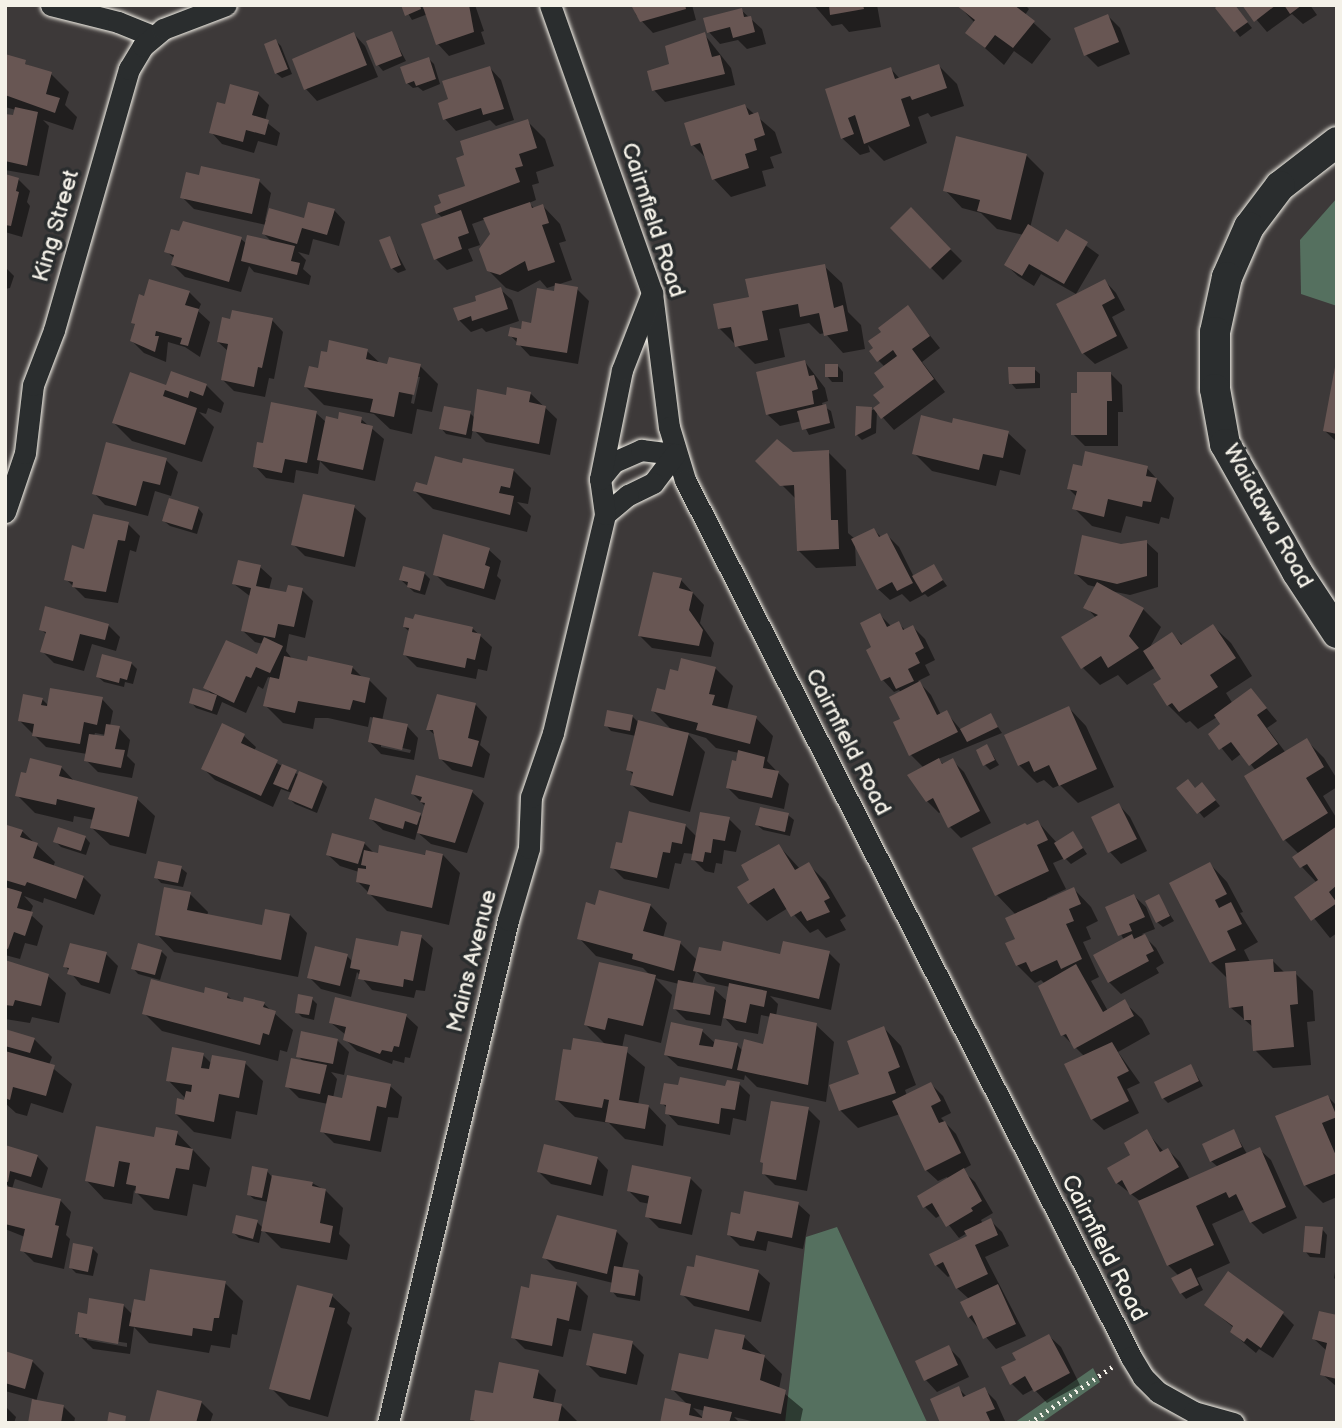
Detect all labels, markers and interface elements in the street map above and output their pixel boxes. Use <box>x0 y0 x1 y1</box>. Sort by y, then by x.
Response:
street label: Cairnfield Road <box>615 139 691 301</box>
street label: King Street <box>27 167 85 285</box>
street label: Waiatawa Road <box>1217 439 1319 593</box>
street label: Cairnfield Road <box>799 664 897 820</box>
street label: Mains Avenue <box>441 887 503 1035</box>
street label: Cairnfield Road <box>1055 1170 1153 1326</box>

